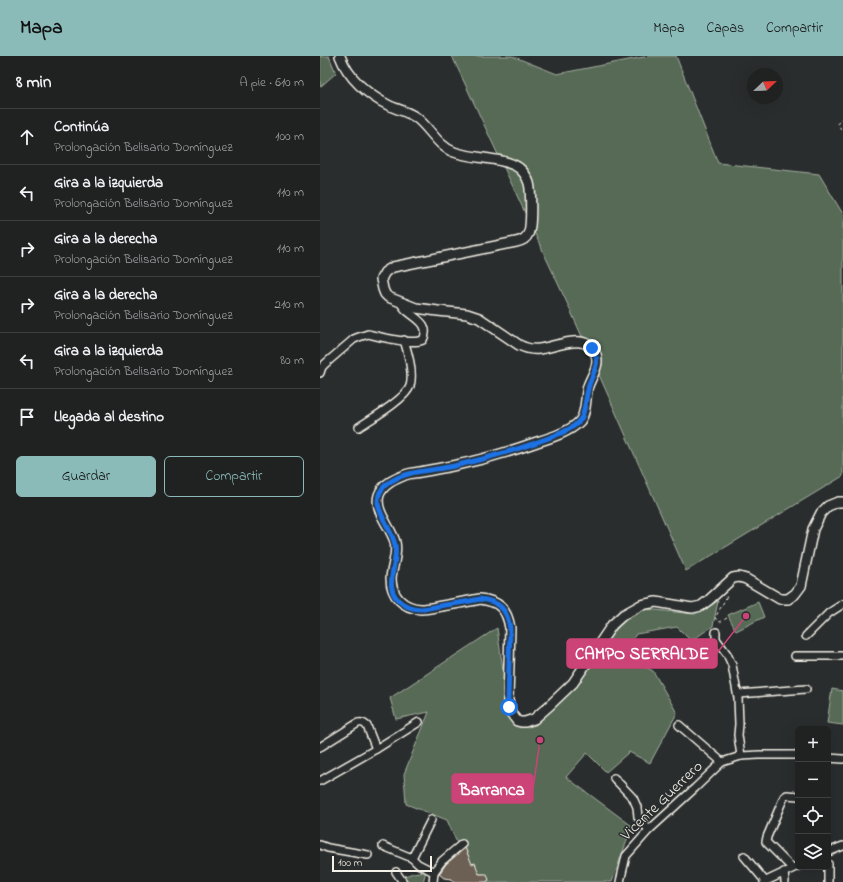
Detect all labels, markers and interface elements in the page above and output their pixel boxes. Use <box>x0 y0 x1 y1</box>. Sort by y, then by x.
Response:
text: Mapa <box>20 15 62 42</box>
text: Mapa <box>653 18 685 39</box>
text: Capas <box>707 18 744 39</box>
text: Compartir <box>766 18 823 39</box>
north arrow <box>747 68 783 104</box>
text: 8 min <box>16 70 51 95</box>
text: A pie · 610 m <box>239 73 304 92</box>
text: Continúa <box>54 116 109 138</box>
icon: ahead <box>16 126 38 148</box>
text: 100 m <box>275 127 304 146</box>
text: Prolongación Belisario Domínguez <box>54 138 233 157</box>
text: Gira a la izquierda <box>54 172 163 194</box>
icon: left <box>16 182 38 204</box>
text: 110 m <box>277 183 304 202</box>
text: Prolongación Belisario Domínguez <box>54 194 233 213</box>
text: Gira a la derecha <box>54 228 157 250</box>
icon: right <box>16 238 38 260</box>
text: 110 m <box>277 239 304 258</box>
text: Prolongación Belisario Domínguez <box>54 250 233 269</box>
text: Gira a la derecha <box>54 284 157 306</box>
icon: right <box>16 294 38 316</box>
text: 210 m <box>274 295 304 314</box>
text: Prolongación Belisario Domínguez <box>54 306 233 325</box>
route end <box>583 339 601 357</box>
text: Gira a la izquierda <box>54 340 163 362</box>
icon: left <box>16 350 38 372</box>
text: 80 m <box>280 351 304 370</box>
text: Prolongación Belisario Domínguez <box>54 362 233 381</box>
icon: arrive <box>16 406 38 428</box>
text: Llegada al destino <box>54 406 164 428</box>
button: Guardar <box>16 456 156 497</box>
button: Compartir <box>164 456 304 497</box>
callout: CAMPO SERRALDE <box>567 639 717 668</box>
text: CAMPO SERRALDE <box>575 642 709 667</box>
route start <box>500 698 518 716</box>
map controls <box>795 726 831 870</box>
button: + <box>795 726 831 762</box>
street label: Vicente Guerrero <box>615 755 709 847</box>
button: − <box>795 762 831 798</box>
callout: Barranca <box>452 774 533 803</box>
text: Barranca <box>458 778 525 803</box>
button: locate <box>795 798 831 834</box>
button: layers <box>795 834 831 870</box>
scale bar <box>332 854 432 873</box>
text: 100 m <box>338 855 362 871</box>

